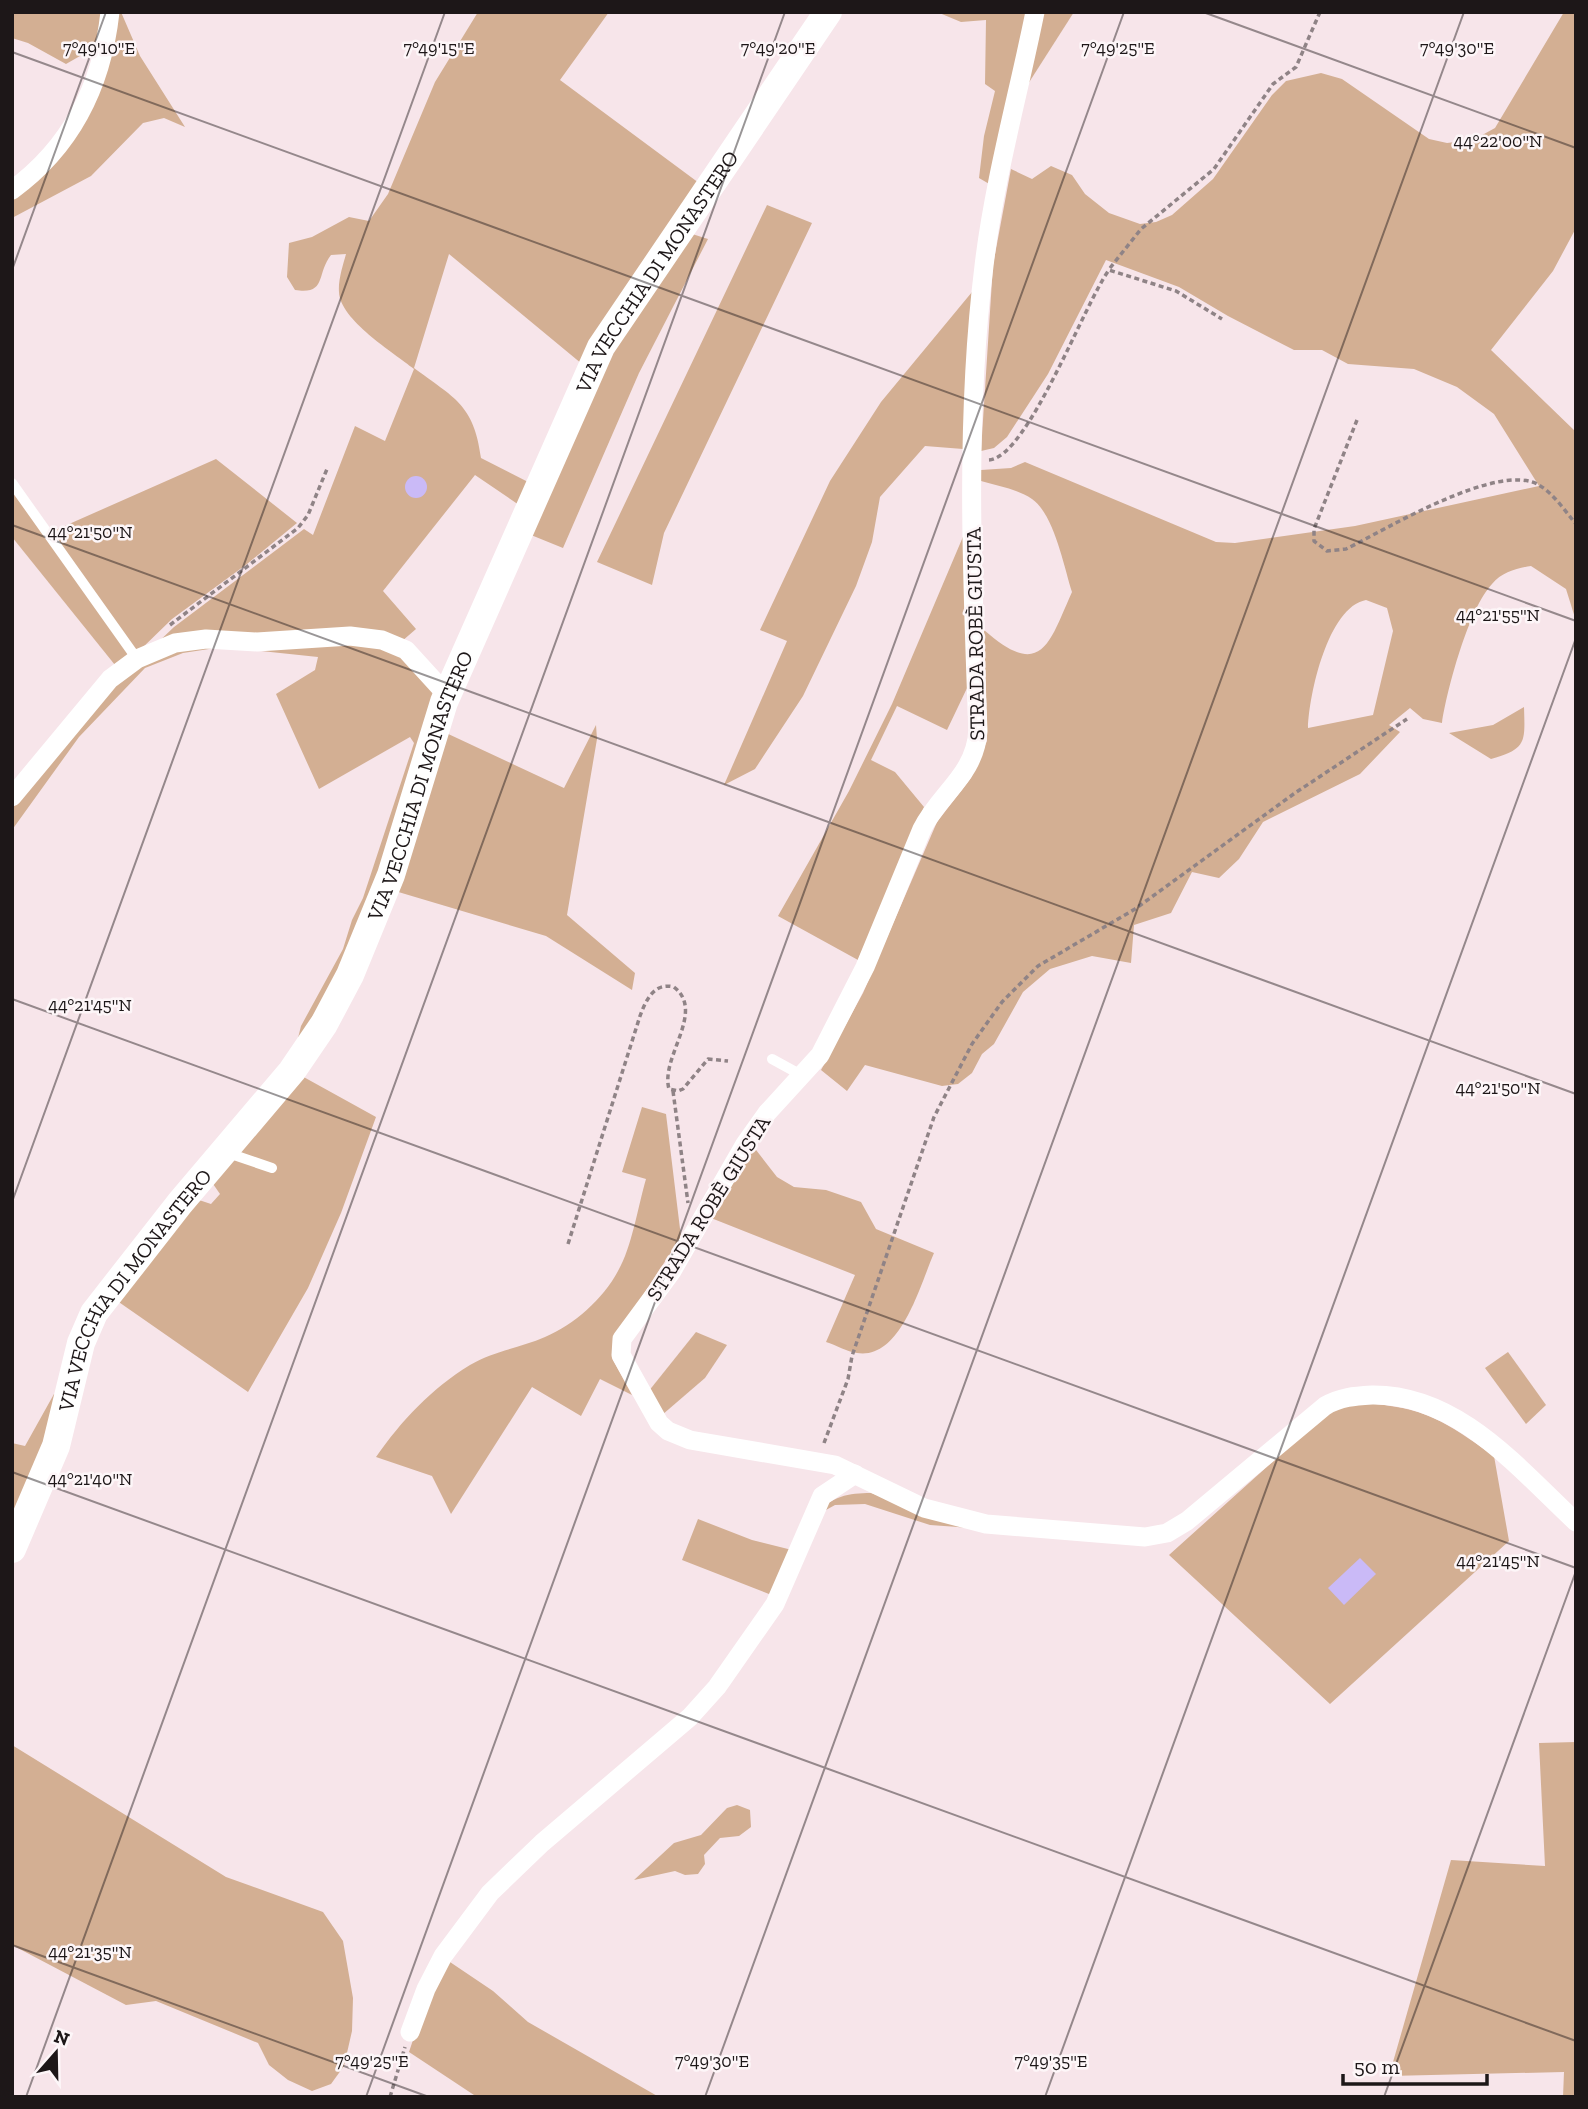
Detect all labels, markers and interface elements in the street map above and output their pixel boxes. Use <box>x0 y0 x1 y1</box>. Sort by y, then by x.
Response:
text: 7°49'10"E <box>63 37 135 59</box>
text: 7°49'15"E <box>404 37 474 59</box>
text: 7°49'20"E <box>741 37 815 59</box>
text: 7°49'25"E <box>1081 37 1155 59</box>
text: 7°49'30"E <box>1420 37 1494 59</box>
text: 44°22'00"N <box>1454 130 1542 152</box>
street label: VIA VECCHIA DI MONASTERO <box>569 146 743 398</box>
text: 44°21'50"N <box>48 521 132 543</box>
street label: STRADA ROBÈ GIUSTA <box>961 527 989 741</box>
text: 44°21'55"N <box>1456 604 1540 626</box>
street label: VIA VECCHIA DI MONASTERO <box>361 647 478 925</box>
text: 44°21'45"N <box>48 994 132 1016</box>
text: 44°21'50"N <box>1456 1077 1540 1099</box>
street label: STRADA ROBÈ GIUSTA <box>641 1111 775 1305</box>
street label: VIA VECCHIA DI MONASTERO <box>52 1163 216 1415</box>
text: 44°21'40"N <box>48 1468 132 1490</box>
text: 44°21'45"N <box>1456 1550 1540 1572</box>
text: 44°21'35"N <box>48 1941 132 1963</box>
north arrow <box>21 2018 91 2088</box>
text: N <box>51 2024 72 2051</box>
scale bar <box>1343 2042 1486 2086</box>
text: 7°49'25"E <box>335 2050 409 2072</box>
text: 7°49'30"E <box>675 2050 749 2072</box>
text: 7°49'35"E <box>1015 2050 1087 2072</box>
text: 50 m <box>1354 2054 1400 2079</box>

